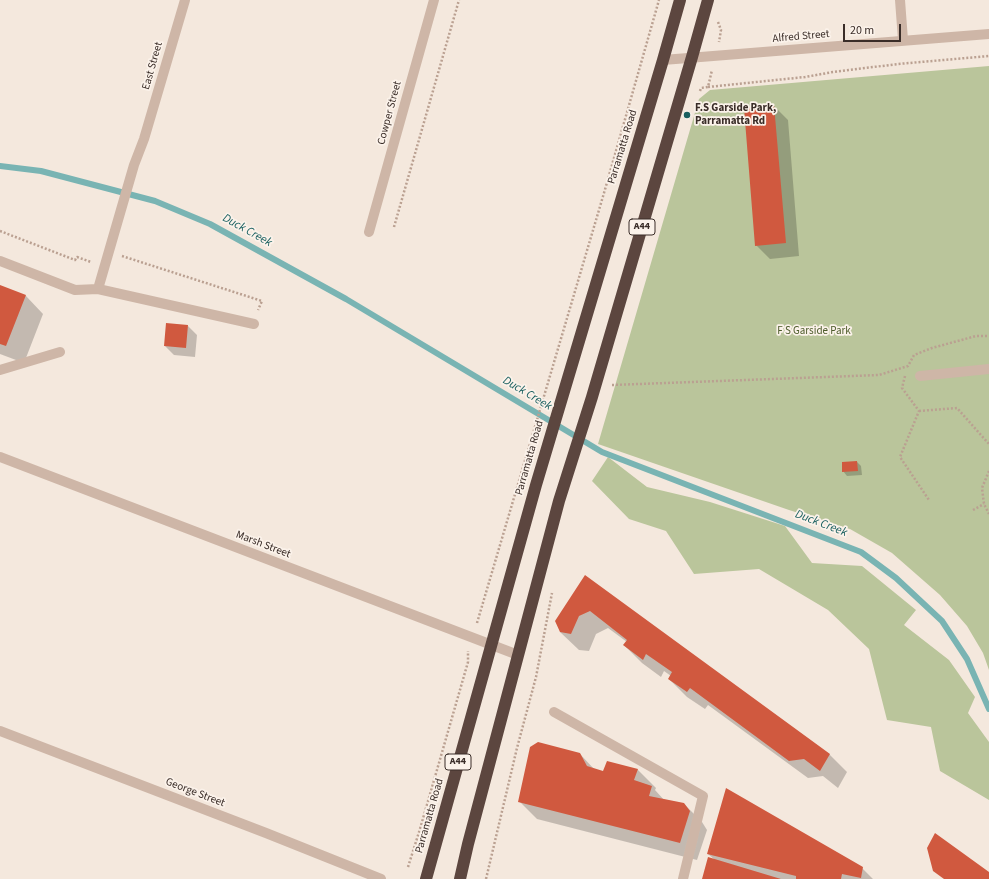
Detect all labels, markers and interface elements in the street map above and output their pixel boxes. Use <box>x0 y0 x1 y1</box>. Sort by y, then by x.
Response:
scale bar <box>845 16 903 42</box>
text: 20 m <box>850 22 874 39</box>
street label: Alfred Street <box>772 28 830 46</box>
street label: East Street <box>140 41 166 91</box>
street label: Cowper Street <box>375 80 405 146</box>
place label: F.S Garside Park, Parramatta Rd <box>695 102 776 128</box>
street label: Parramatta Road <box>605 108 641 186</box>
marker: F.S Garside Park, Parramatta Rd <box>682 110 692 120</box>
water label: Duck Creek <box>220 211 274 251</box>
road number: A44 <box>629 219 655 235</box>
park label: F S Garside Park <box>777 325 851 339</box>
water label: Duck Creek <box>500 374 554 414</box>
street label: Parramatta Road <box>513 419 547 497</box>
water label: Duck Creek <box>793 508 849 540</box>
street label: Marsh Street <box>234 529 292 561</box>
road number: A44 <box>445 754 471 770</box>
street label: George Street <box>163 776 227 810</box>
street label: Parramatta Road <box>413 777 447 855</box>

